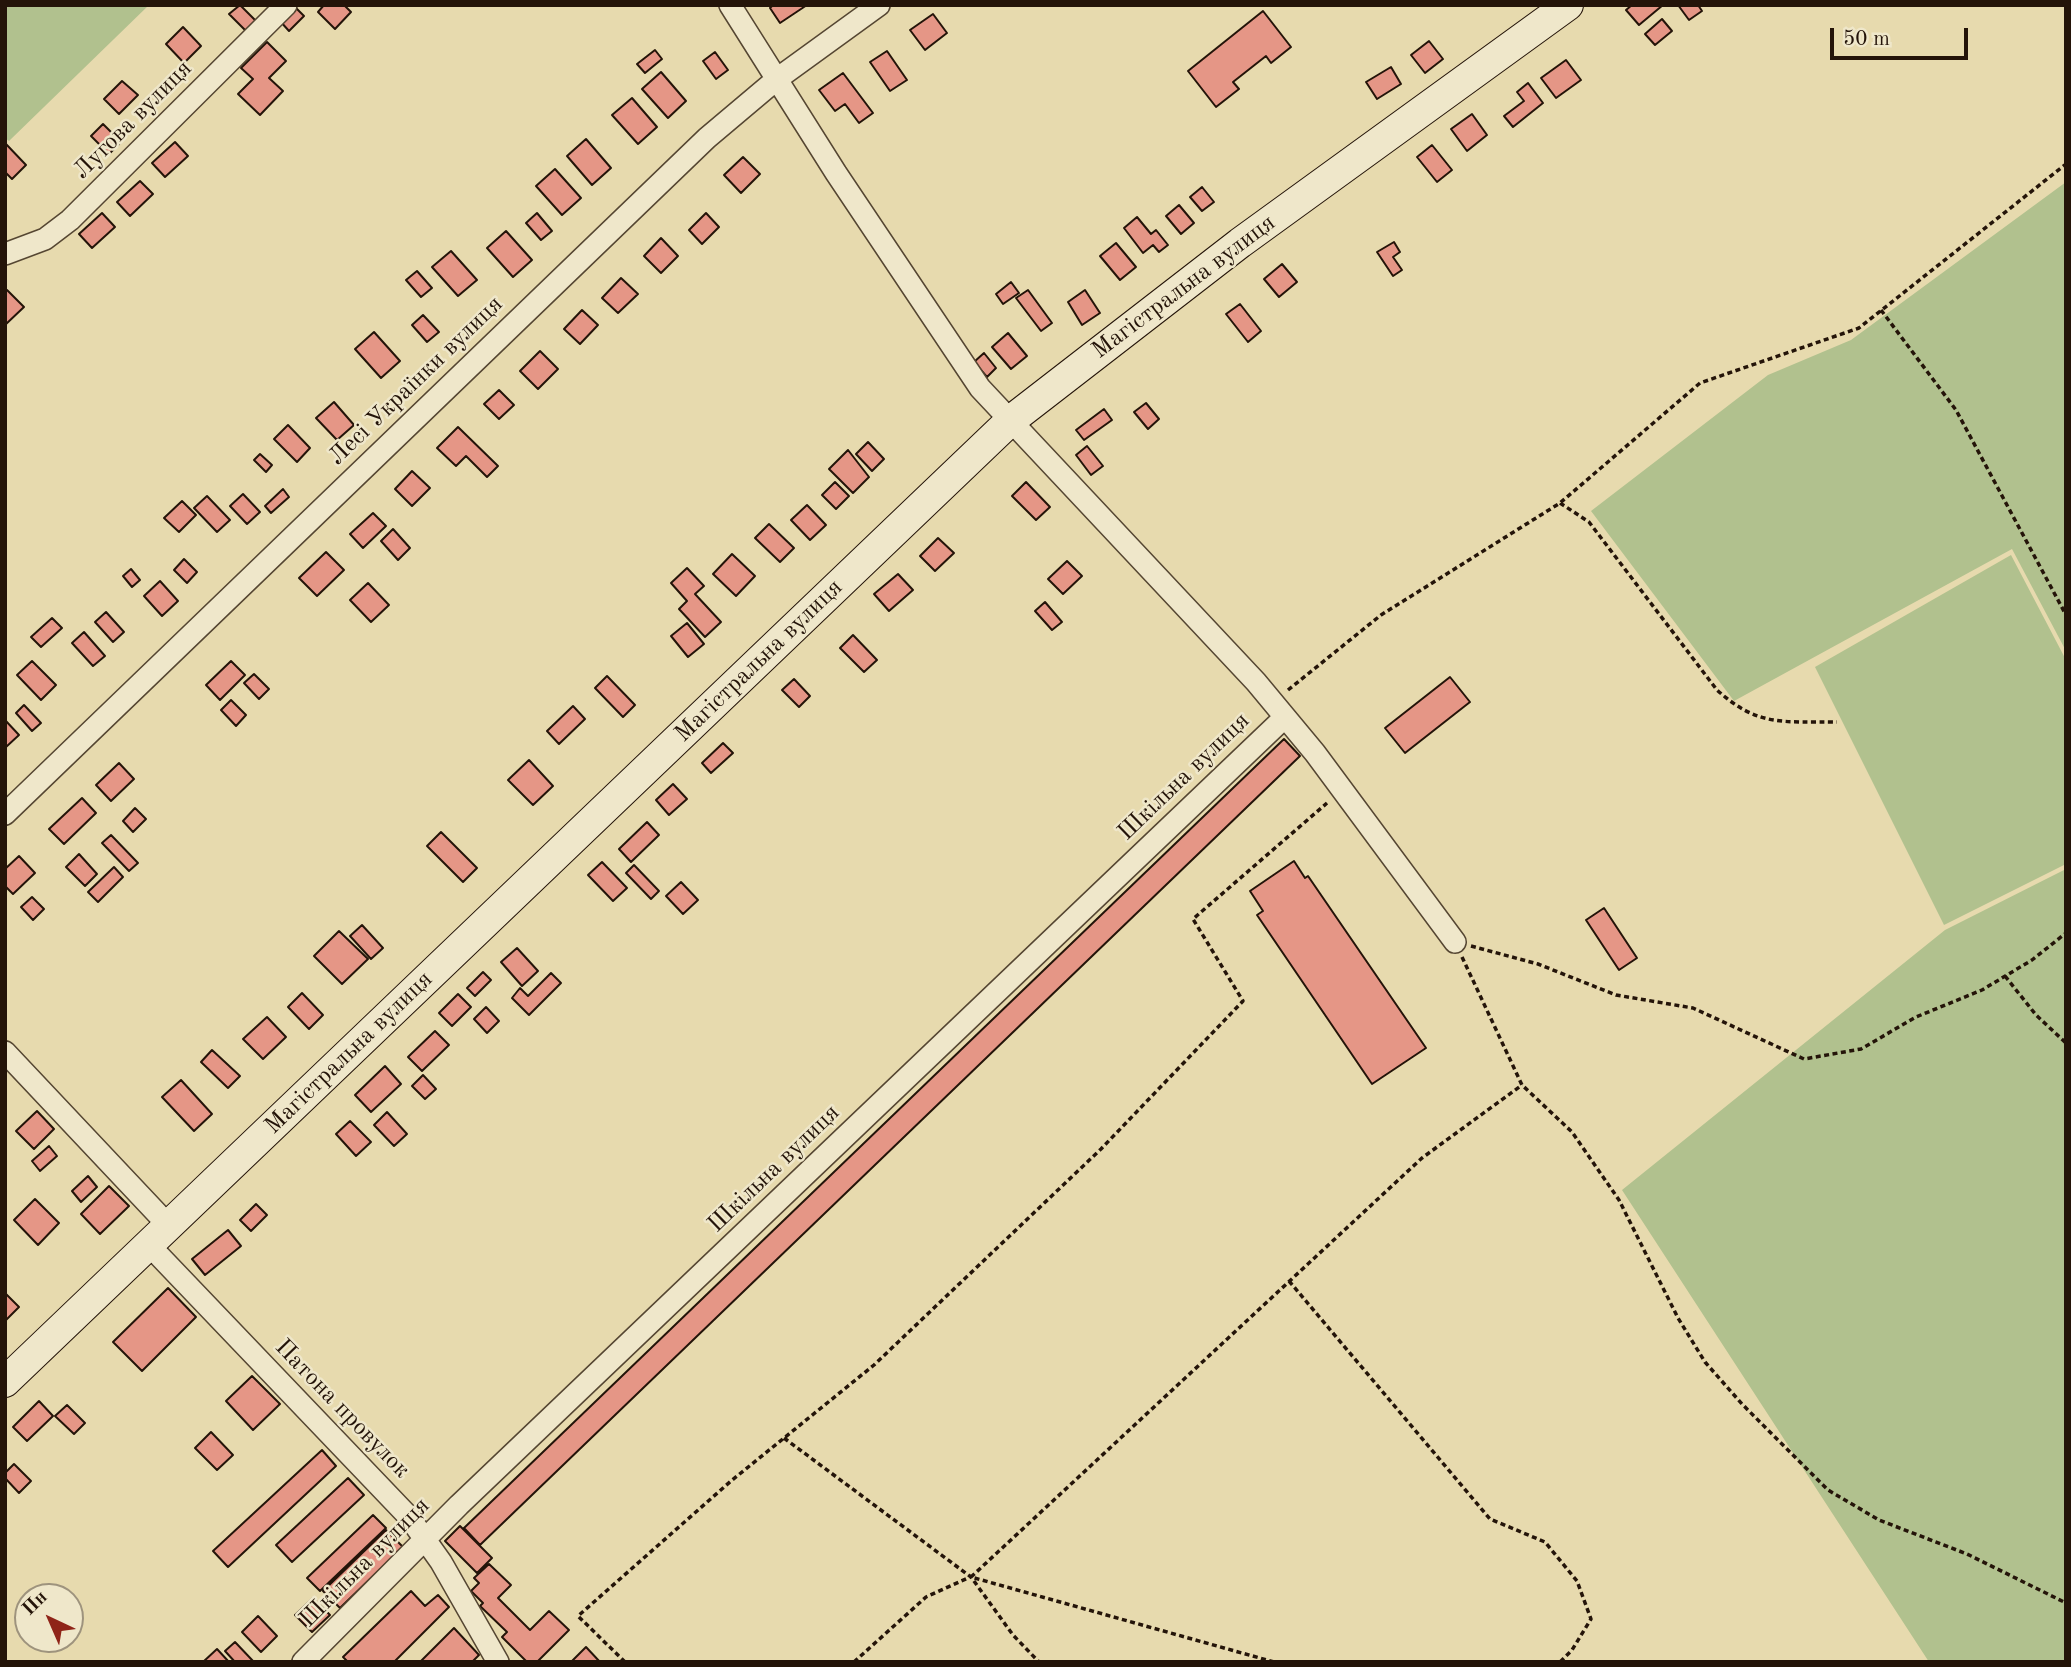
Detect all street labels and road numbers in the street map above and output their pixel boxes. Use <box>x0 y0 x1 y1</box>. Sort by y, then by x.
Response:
street label: Лугова вулиця <box>68 55 198 185</box>
street label: Магістральна вулиця <box>1087 209 1281 365</box>
street label: Лесі Українки вулиця <box>323 290 509 472</box>
street label: Магістральна вулиця <box>669 573 849 749</box>
street label: Шкільна вулиця <box>1112 707 1256 847</box>
street label: Магістральна вулиця <box>259 965 439 1141</box>
street label: Шкільна вулиця <box>702 1099 846 1239</box>
street label: Патона провулок <box>268 1333 416 1485</box>
street label: Шкільна вулиця <box>294 1492 436 1634</box>

